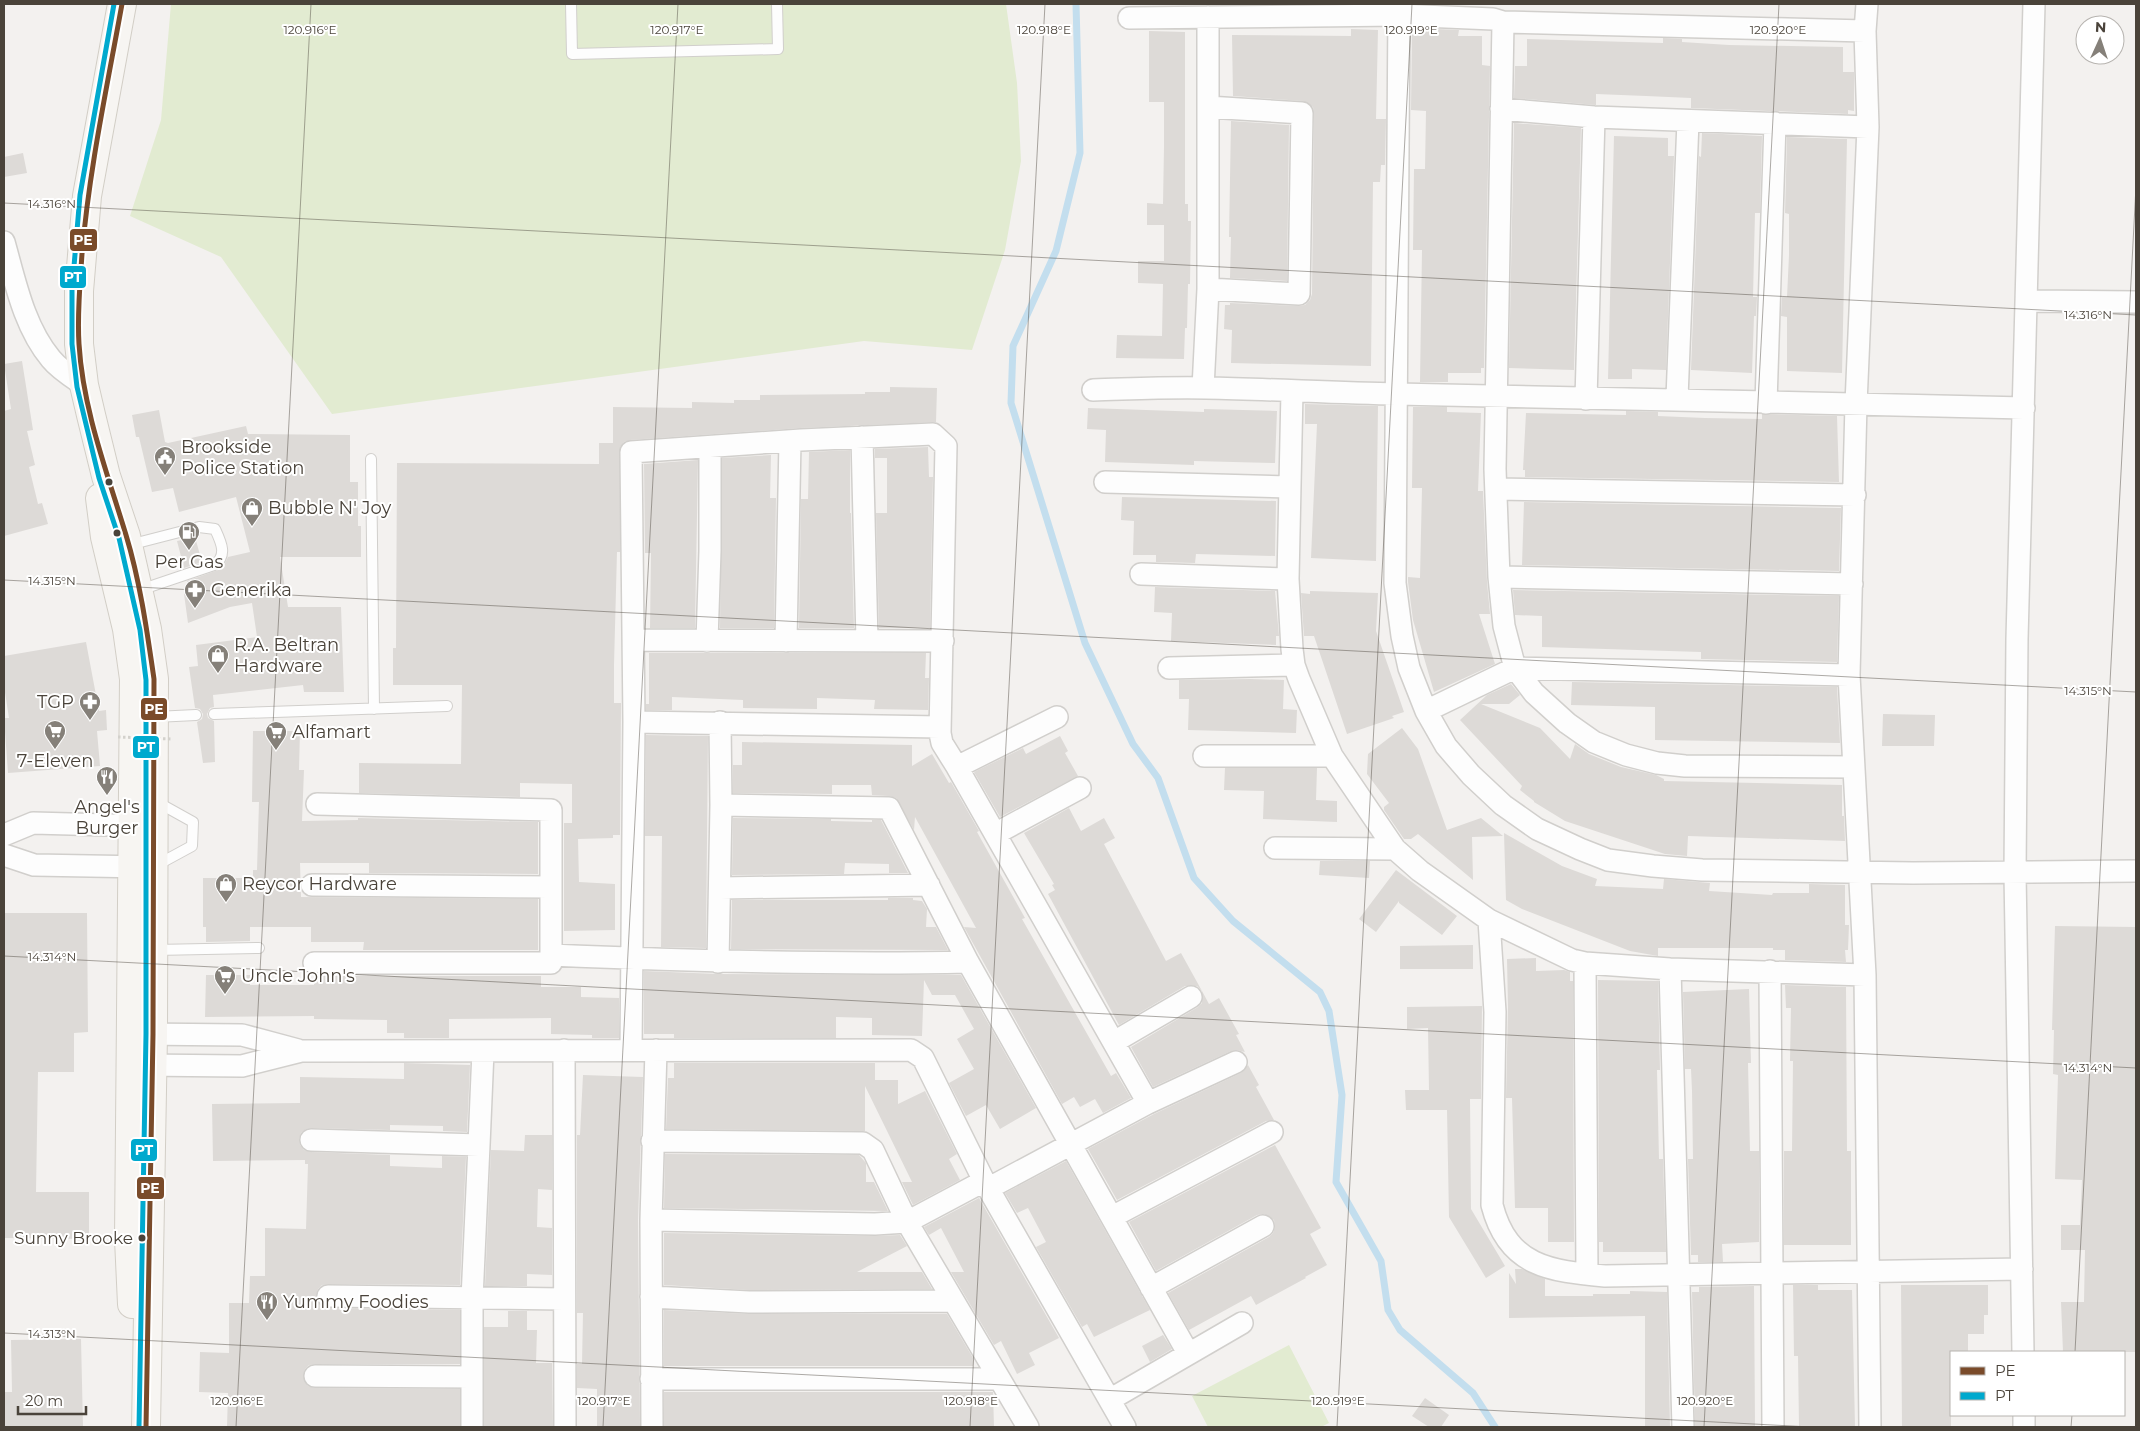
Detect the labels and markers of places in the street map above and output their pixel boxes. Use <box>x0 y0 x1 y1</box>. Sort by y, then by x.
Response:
place label: Brookside Police Station <box>181 436 304 479</box>
public building icon: Brookside Police Station <box>153 445 177 476</box>
unlabelled marker <box>104 477 114 487</box>
shop icon: Bubble N' Joy <box>240 496 264 527</box>
place label: Bubble N' Joy <box>268 497 392 519</box>
fuel station icon: Per Gas <box>177 520 201 551</box>
unlabelled marker <box>112 528 122 538</box>
place label: Per Gas <box>155 551 224 573</box>
pharmacy icon: Generika <box>183 578 207 609</box>
place label: Generika <box>211 579 292 601</box>
place label: R.A. Beltran Hardware <box>234 634 339 677</box>
shop icon: R.A. Beltran Hardware <box>206 643 230 674</box>
pharmacy icon: TGP <box>78 690 102 721</box>
place label: TGP <box>37 691 74 713</box>
supermarket icon: 7-Eleven <box>43 719 67 750</box>
supermarket icon: Alfamart <box>264 720 288 751</box>
place label: Alfamart <box>292 721 371 743</box>
place label: 7-Eleven <box>17 750 93 772</box>
restaurant icon: Angel's Burger <box>95 765 119 796</box>
place label: Angel's Burger <box>74 796 140 839</box>
shop icon: Reycor Hardware <box>214 872 238 903</box>
place label: Reycor Hardware <box>242 873 397 895</box>
supermarket icon: Uncle John's <box>213 964 237 995</box>
place label: Uncle John's <box>241 965 355 987</box>
place label: Sunny Brooke <box>14 1228 133 1248</box>
marker: Sunny Brooke <box>137 1233 147 1243</box>
restaurant icon: Yummy Foodies <box>255 1290 279 1321</box>
place label: Yummy Foodies <box>283 1291 429 1313</box>

